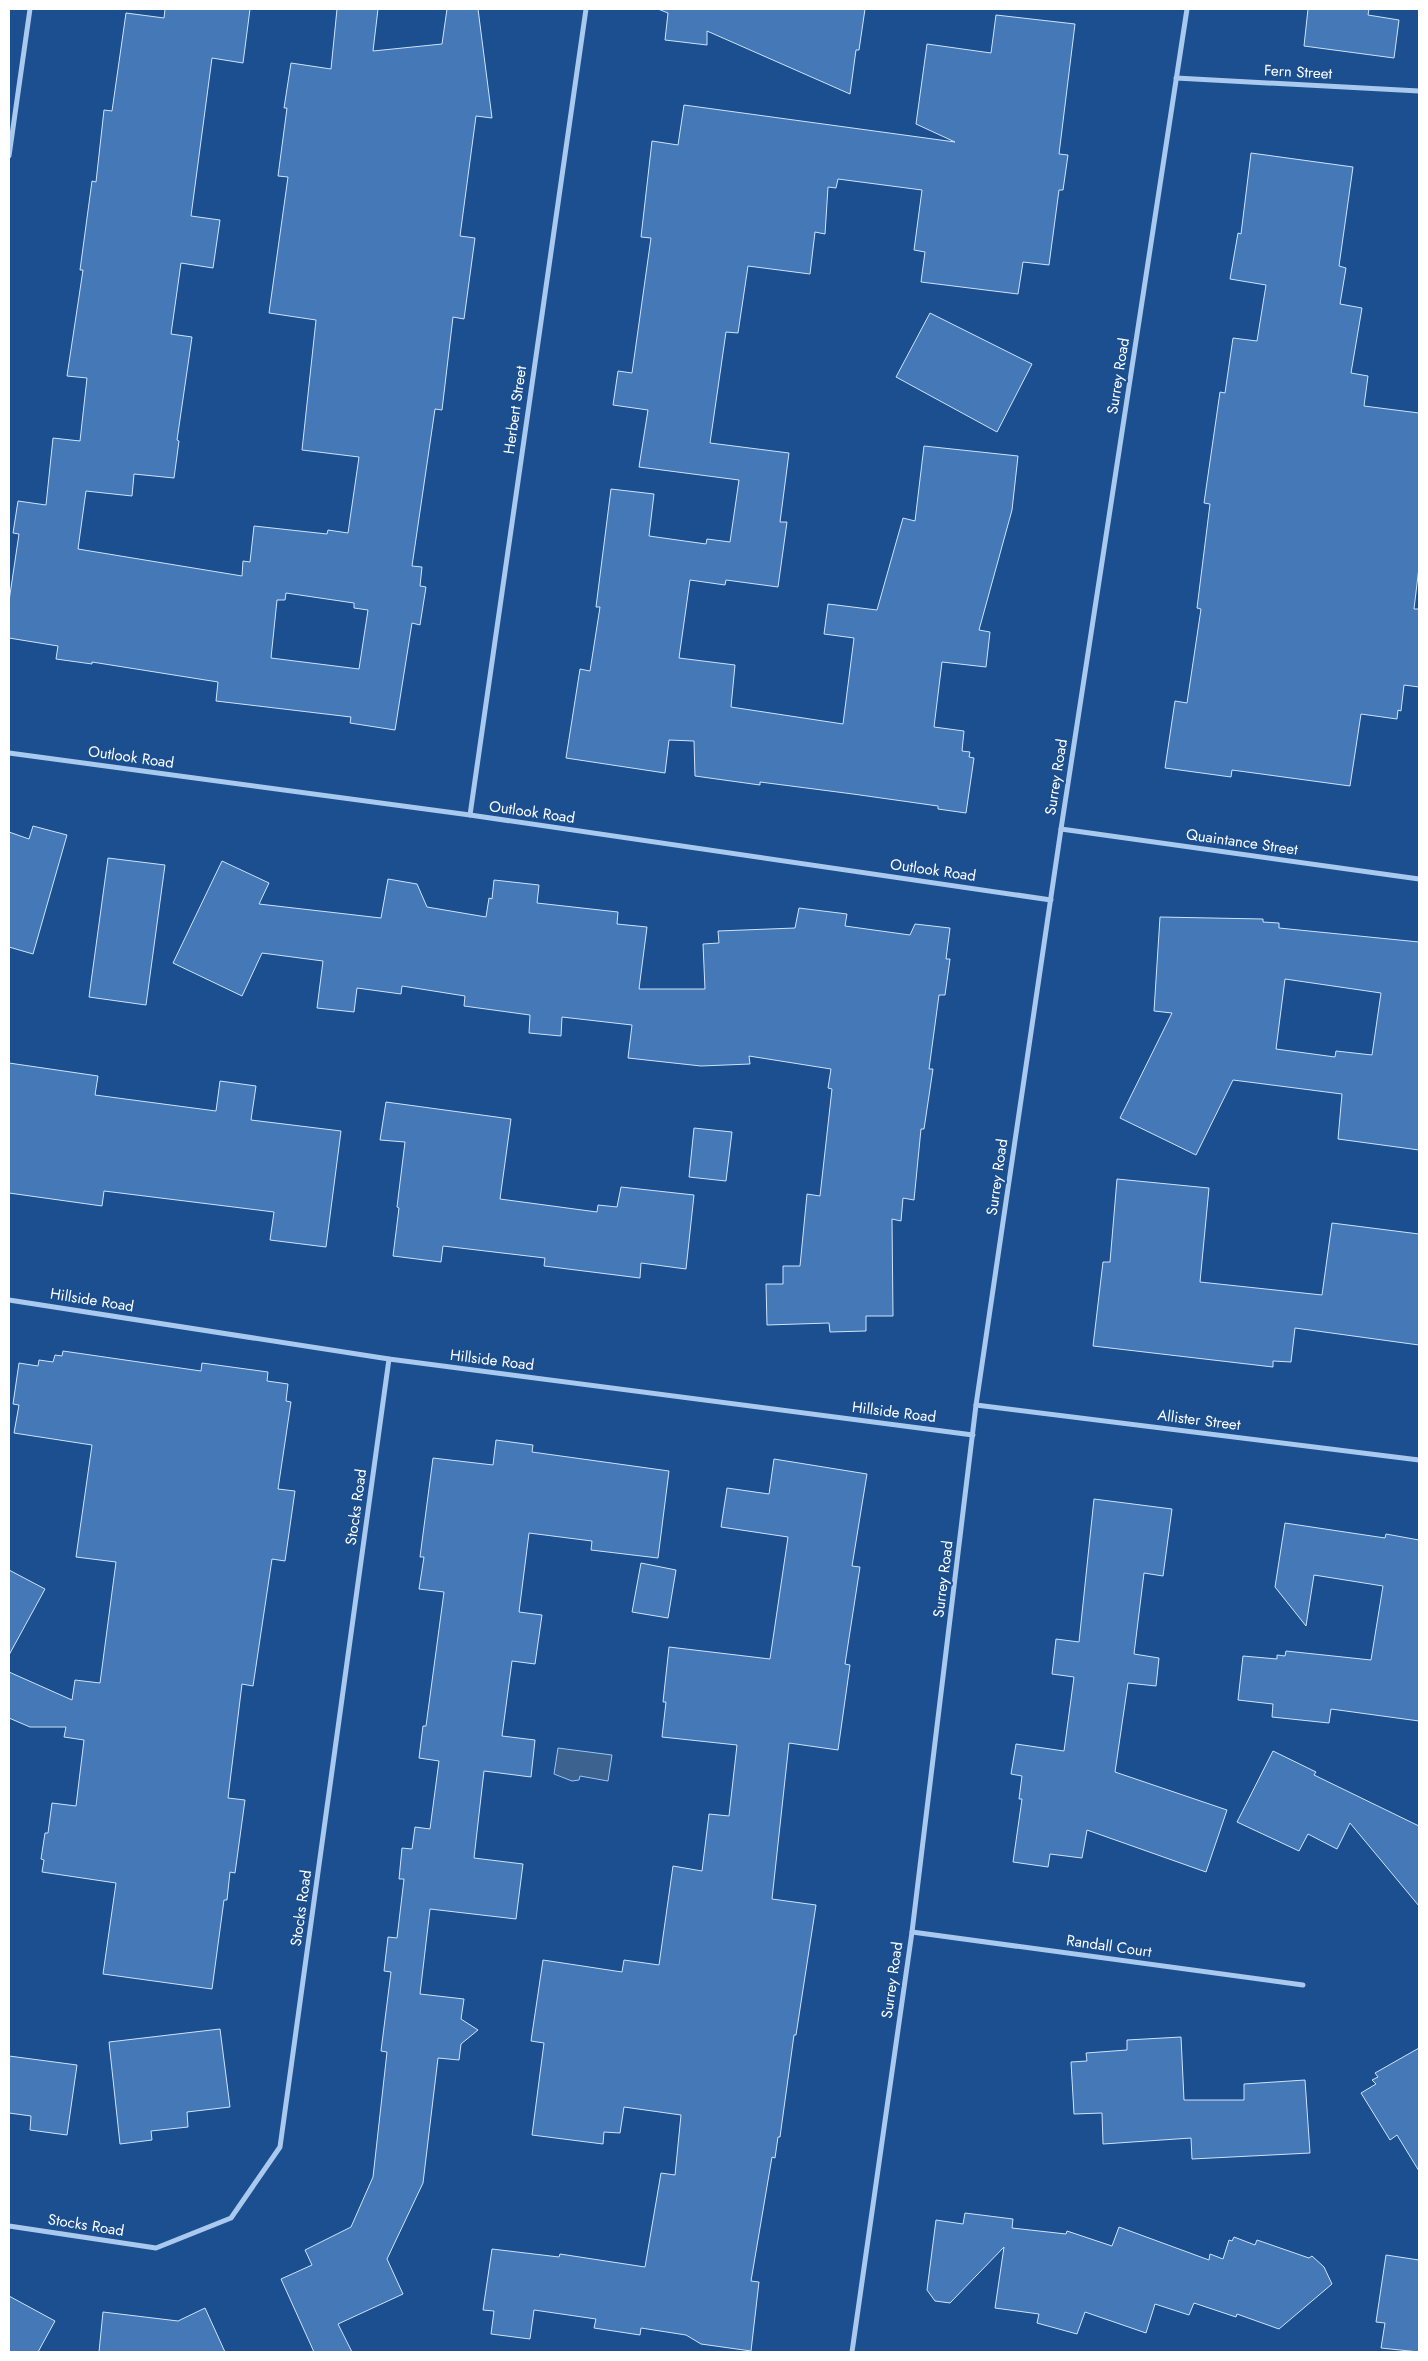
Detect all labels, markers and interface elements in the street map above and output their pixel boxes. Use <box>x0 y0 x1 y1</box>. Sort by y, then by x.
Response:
street label: Fern Street <box>1263 59 1333 85</box>
street label: Surrey Road <box>1101 336 1135 416</box>
street label: Herbert Street <box>498 364 532 456</box>
street label: Surrey Road <box>1039 737 1073 817</box>
street label: Outlook Road <box>87 740 175 774</box>
street label: Outlook Road <box>488 795 576 829</box>
street label: Quaintance Street <box>1185 823 1300 861</box>
street label: Outlook Road <box>889 853 977 887</box>
street label: Surrey Road <box>981 1137 1013 1217</box>
street label: Hillside Road <box>48 1283 136 1317</box>
street label: Hillside Road <box>449 1344 535 1376</box>
street label: Hillside Road <box>851 1396 937 1428</box>
street label: Allister Street <box>1156 1404 1242 1436</box>
street label: Stocks Road <box>340 1467 372 1547</box>
street label: Surrey Road <box>927 1539 959 1619</box>
street label: Stocks Road <box>285 1868 317 1948</box>
street label: Randall Court <box>1065 1929 1153 1963</box>
street label: Surrey Road <box>876 1940 908 2020</box>
street label: Stocks Road <box>46 2208 126 2242</box>

